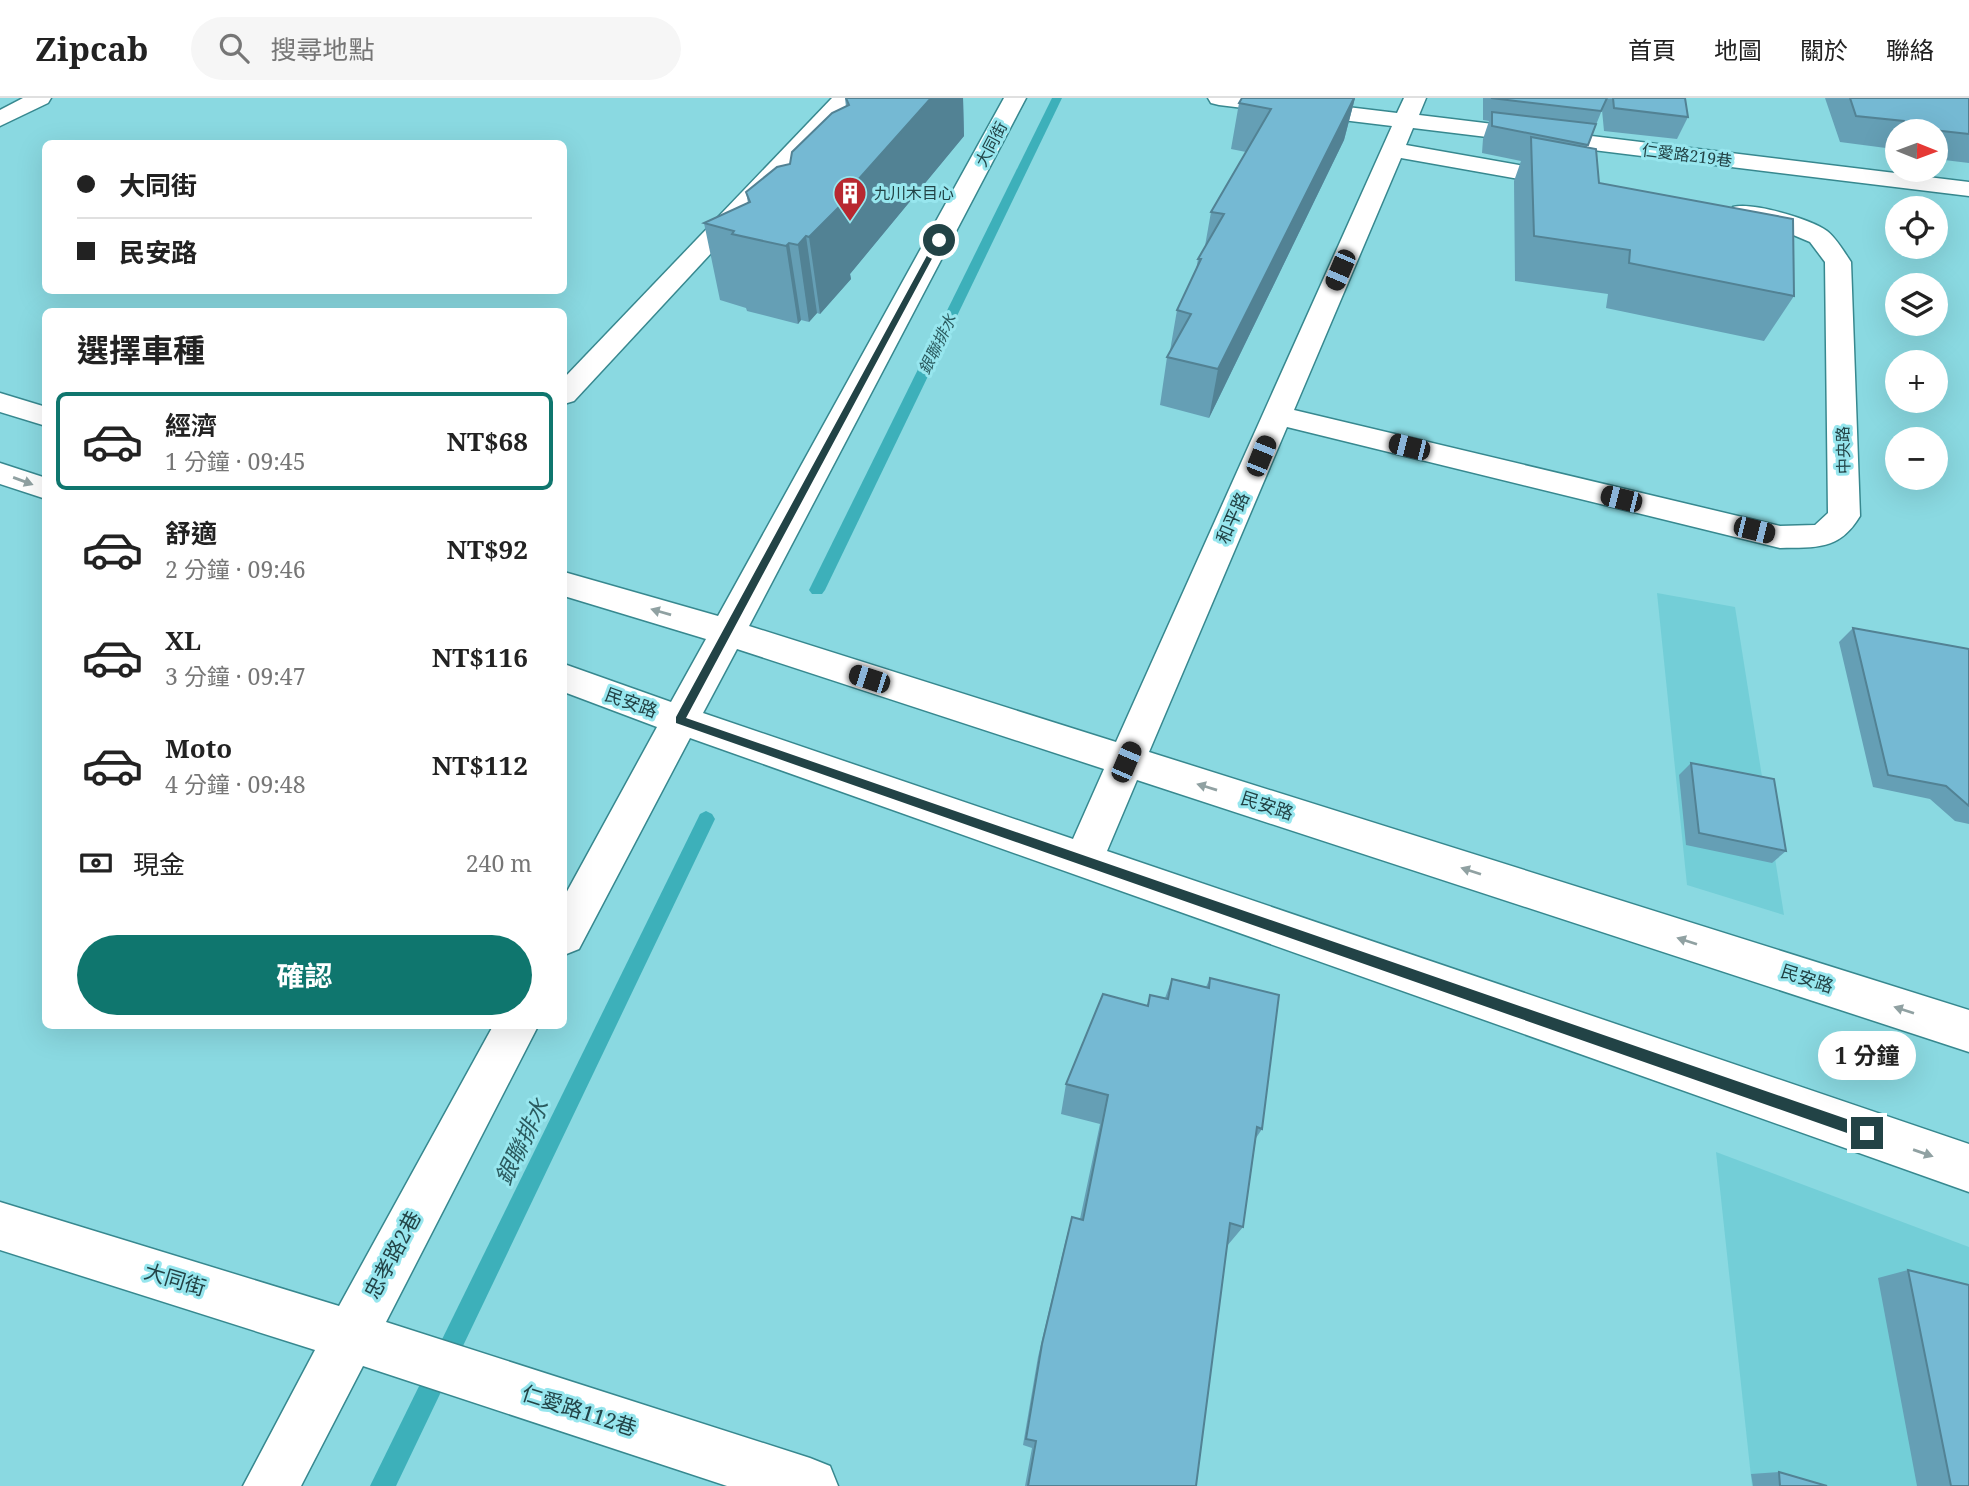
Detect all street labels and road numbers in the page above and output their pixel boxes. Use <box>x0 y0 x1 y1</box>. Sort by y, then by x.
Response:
street label: 大同街 <box>970 118 1012 170</box>
street label: 仁愛路219巷 <box>1641 139 1733 171</box>
street label: 中央路 <box>1832 426 1854 474</box>
street label: 和平路 <box>1210 488 1254 547</box>
street label: 民安路 <box>602 682 661 723</box>
street label: 民安路 <box>1238 785 1297 825</box>
street label: 民安路 <box>1778 958 1837 998</box>
street label: 忠孝路2巷 <box>357 1206 427 1303</box>
street label: 大同街 <box>141 1256 210 1302</box>
street label: 仁愛路112巷 <box>518 1378 640 1442</box>

